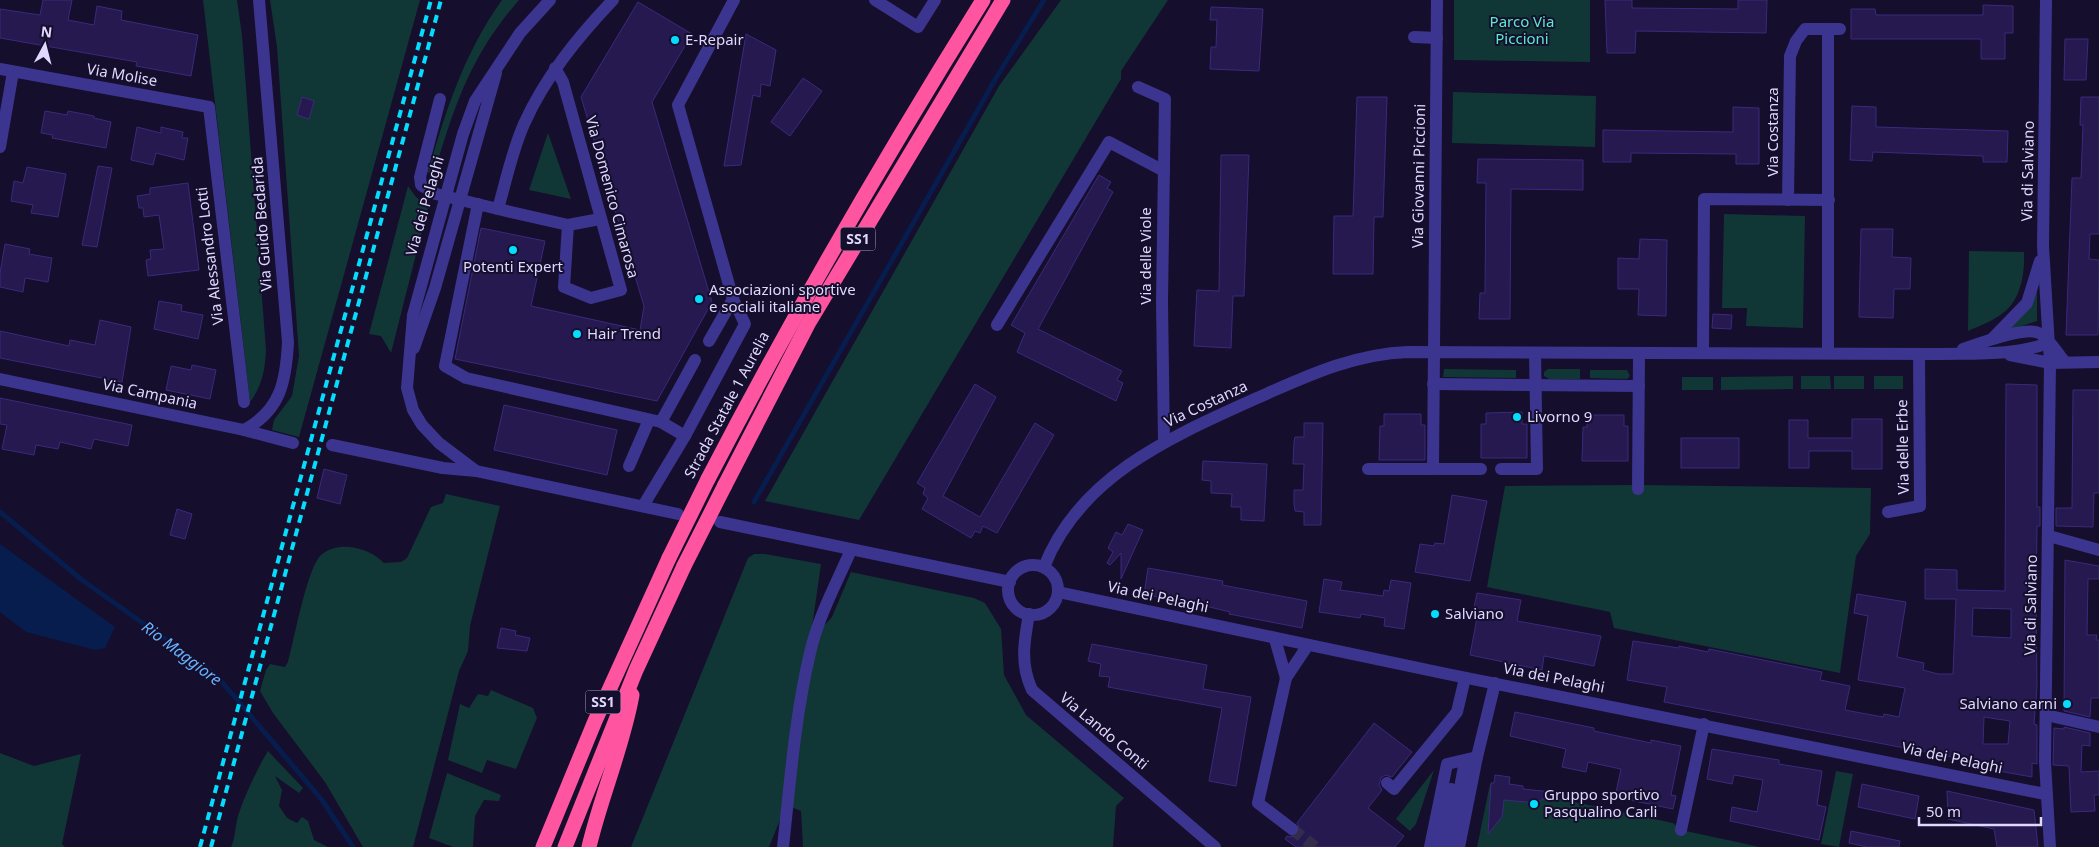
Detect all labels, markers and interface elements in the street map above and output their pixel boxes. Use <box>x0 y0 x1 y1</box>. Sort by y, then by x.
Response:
park label: Parco Via Piccioni <box>1490 11 1554 48</box>
north arrow <box>20 20 70 70</box>
text: N <box>40 21 53 42</box>
place label: E-Repair <box>685 29 744 49</box>
marker: E-Repair <box>669 34 681 46</box>
street label: Via Molise <box>85 58 159 90</box>
street label: Via Costanza <box>1762 87 1782 177</box>
street label: Via Giovanni Piccioni <box>1407 104 1429 248</box>
street label: Via Domenico Cimarosa <box>582 113 644 280</box>
street label: Via di Salviano <box>2016 120 2038 222</box>
street label: Via dei Pelaghi <box>400 154 448 258</box>
street label: Via Guido Bedarida <box>246 156 276 292</box>
street label: Via Alessandro Lotti <box>191 186 227 326</box>
street label: Via delle Viole <box>1135 207 1155 305</box>
road number: SS1 <box>840 228 876 250</box>
marker: Potenti Expert <box>507 244 519 256</box>
place label: Potenti Expert <box>463 256 564 276</box>
place label: Associazioni sportive e sociali italiane <box>709 279 856 316</box>
marker: Associazioni sportive e sociali italiane <box>693 293 705 305</box>
place label: Hair Trend <box>587 323 661 343</box>
marker: Hair Trend <box>571 328 583 340</box>
street label: Strada Statale 1 Aurelia <box>679 328 773 481</box>
street label: Via Campania <box>101 373 199 413</box>
street label: Via Costanza <box>1161 375 1250 431</box>
street label: Via delle Erbe <box>1891 399 1913 495</box>
place label: Livorno 9 <box>1527 406 1592 426</box>
marker: Livorno 9 <box>1511 411 1523 423</box>
street label: Via di Salviano <box>2019 554 2041 656</box>
street label: Via dei Pelaghi <box>1106 576 1211 616</box>
place label: Salviano <box>1445 603 1504 623</box>
marker: Salviano <box>1429 608 1441 620</box>
water label: Rio Maggiore <box>138 616 226 690</box>
street label: Via dei Pelaghi <box>1502 657 1607 697</box>
street label: Via Lando Conti <box>1056 687 1153 773</box>
road number: SS1 <box>586 690 620 714</box>
place label: Salviano carni <box>1959 693 2057 713</box>
marker: Salviano carni <box>2061 698 2073 710</box>
street label: Via dei Pelaghi <box>1900 737 2005 777</box>
place label: Gruppo sportivo Pasqualino Carli <box>1544 784 1659 821</box>
scale bar <box>1919 794 2042 826</box>
marker: Gruppo sportivo Pasqualino Carli <box>1528 798 1540 810</box>
text: 50 m <box>1926 801 1961 821</box>

